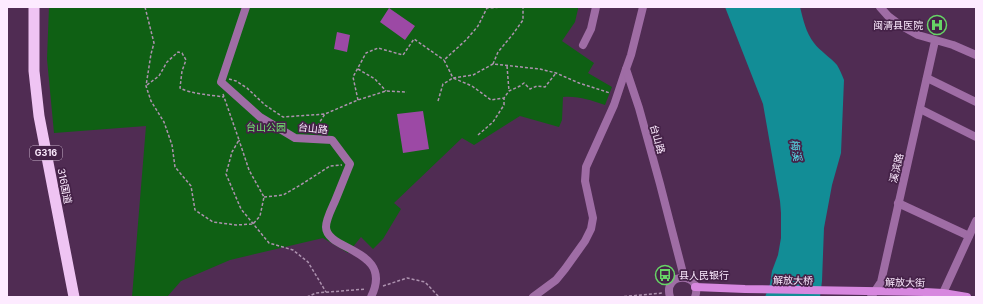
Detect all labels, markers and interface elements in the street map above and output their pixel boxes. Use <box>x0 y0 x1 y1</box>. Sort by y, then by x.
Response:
hospital icon: 闽清县医院 <box>926 14 948 36</box>
place label: 闽清县医院 <box>873 19 923 31</box>
street label: 台山路 <box>297 120 329 136</box>
park label: 台山公园 <box>246 121 286 133</box>
street label: 台山路 <box>648 123 668 155</box>
water label: 梅溪 <box>787 138 805 163</box>
road number: G316 <box>30 146 62 160</box>
street label: 溪滨路 <box>887 152 905 184</box>
street label: 316国道 <box>56 167 74 205</box>
bus stop icon: 县人民银行 <box>654 264 676 286</box>
place label: 县人民银行 <box>679 269 729 281</box>
street label: 解放大桥 <box>773 274 813 286</box>
street label: 解放大街 <box>885 276 925 288</box>

